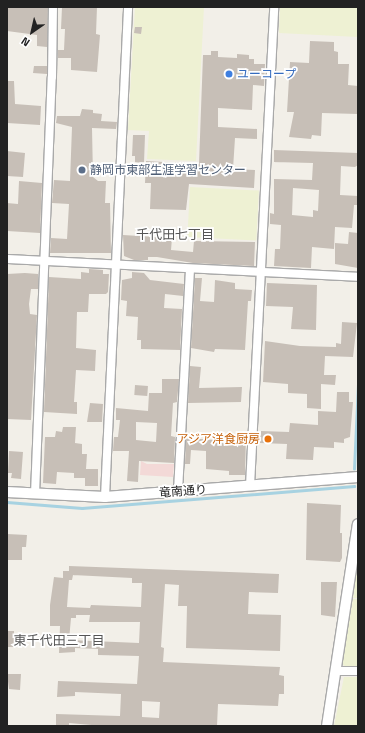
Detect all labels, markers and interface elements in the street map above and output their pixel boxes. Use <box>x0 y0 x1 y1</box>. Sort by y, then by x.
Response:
north arrow <box>12 12 52 52</box>
text: N <box>18 33 33 51</box>
place label: ユーコープ <box>237 67 297 81</box>
marker: ユーコープ <box>224 69 234 79</box>
place label: 静岡市東部生涯学習センター <box>90 163 246 177</box>
marker: 静岡市東部生涯学習センター <box>77 165 87 175</box>
district label: 千代田七丁目 <box>136 226 214 242</box>
place label: アジア洋食厨房 <box>176 432 260 446</box>
marker: アジア洋食厨房 <box>263 434 273 444</box>
street label: 竜南通り <box>159 482 207 500</box>
district label: 東千代田三丁目 <box>14 632 104 648</box>

